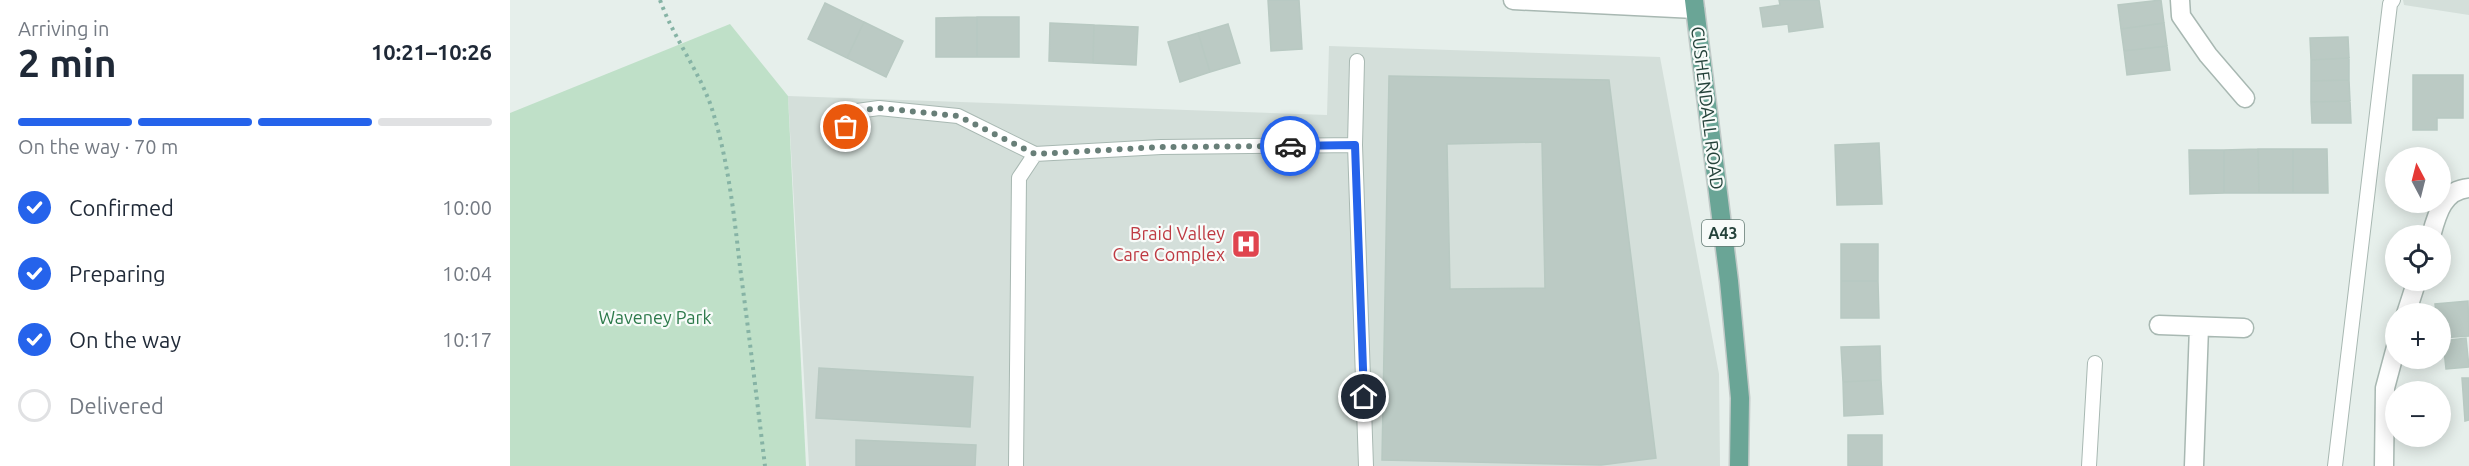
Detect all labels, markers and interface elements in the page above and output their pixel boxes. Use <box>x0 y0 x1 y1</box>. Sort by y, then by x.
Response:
text: Arriving in <box>18 17 109 40</box>
street label: CUSHENDALL ROAD <box>1688 25 1728 191</box>
text: 10:21–10:26 <box>371 39 492 64</box>
text: 2 min <box>18 41 117 84</box>
pin <box>820 101 871 152</box>
icon: bag <box>829 110 862 143</box>
courier <box>1260 116 1320 176</box>
icon: car <box>1274 130 1307 163</box>
text: On the way · 70 m <box>18 135 178 158</box>
north arrow <box>2385 147 2451 213</box>
map controls <box>2385 147 2451 447</box>
icon: check <box>18 191 51 224</box>
text: Confirmed <box>69 195 174 220</box>
text: 10:00 <box>442 196 492 219</box>
road number: A43 <box>1702 220 1744 246</box>
place label: Braid Valley Care Complex <box>1112 223 1225 264</box>
button: locate <box>2385 225 2451 291</box>
hospital icon: Braid Valley Care Complex <box>1230 228 1262 260</box>
icon: check <box>18 257 51 290</box>
text: Preparing <box>69 261 166 286</box>
text: 10:04 <box>442 262 492 285</box>
button: + <box>2385 303 2451 369</box>
park label: Waveney Park <box>599 307 712 327</box>
icon: check <box>18 323 51 356</box>
text: On the way <box>69 327 181 352</box>
text: 10:17 <box>442 328 492 351</box>
pin <box>1338 371 1389 422</box>
icon: home <box>1347 380 1380 413</box>
button: − <box>2385 381 2451 447</box>
text: Delivered <box>69 393 164 418</box>

